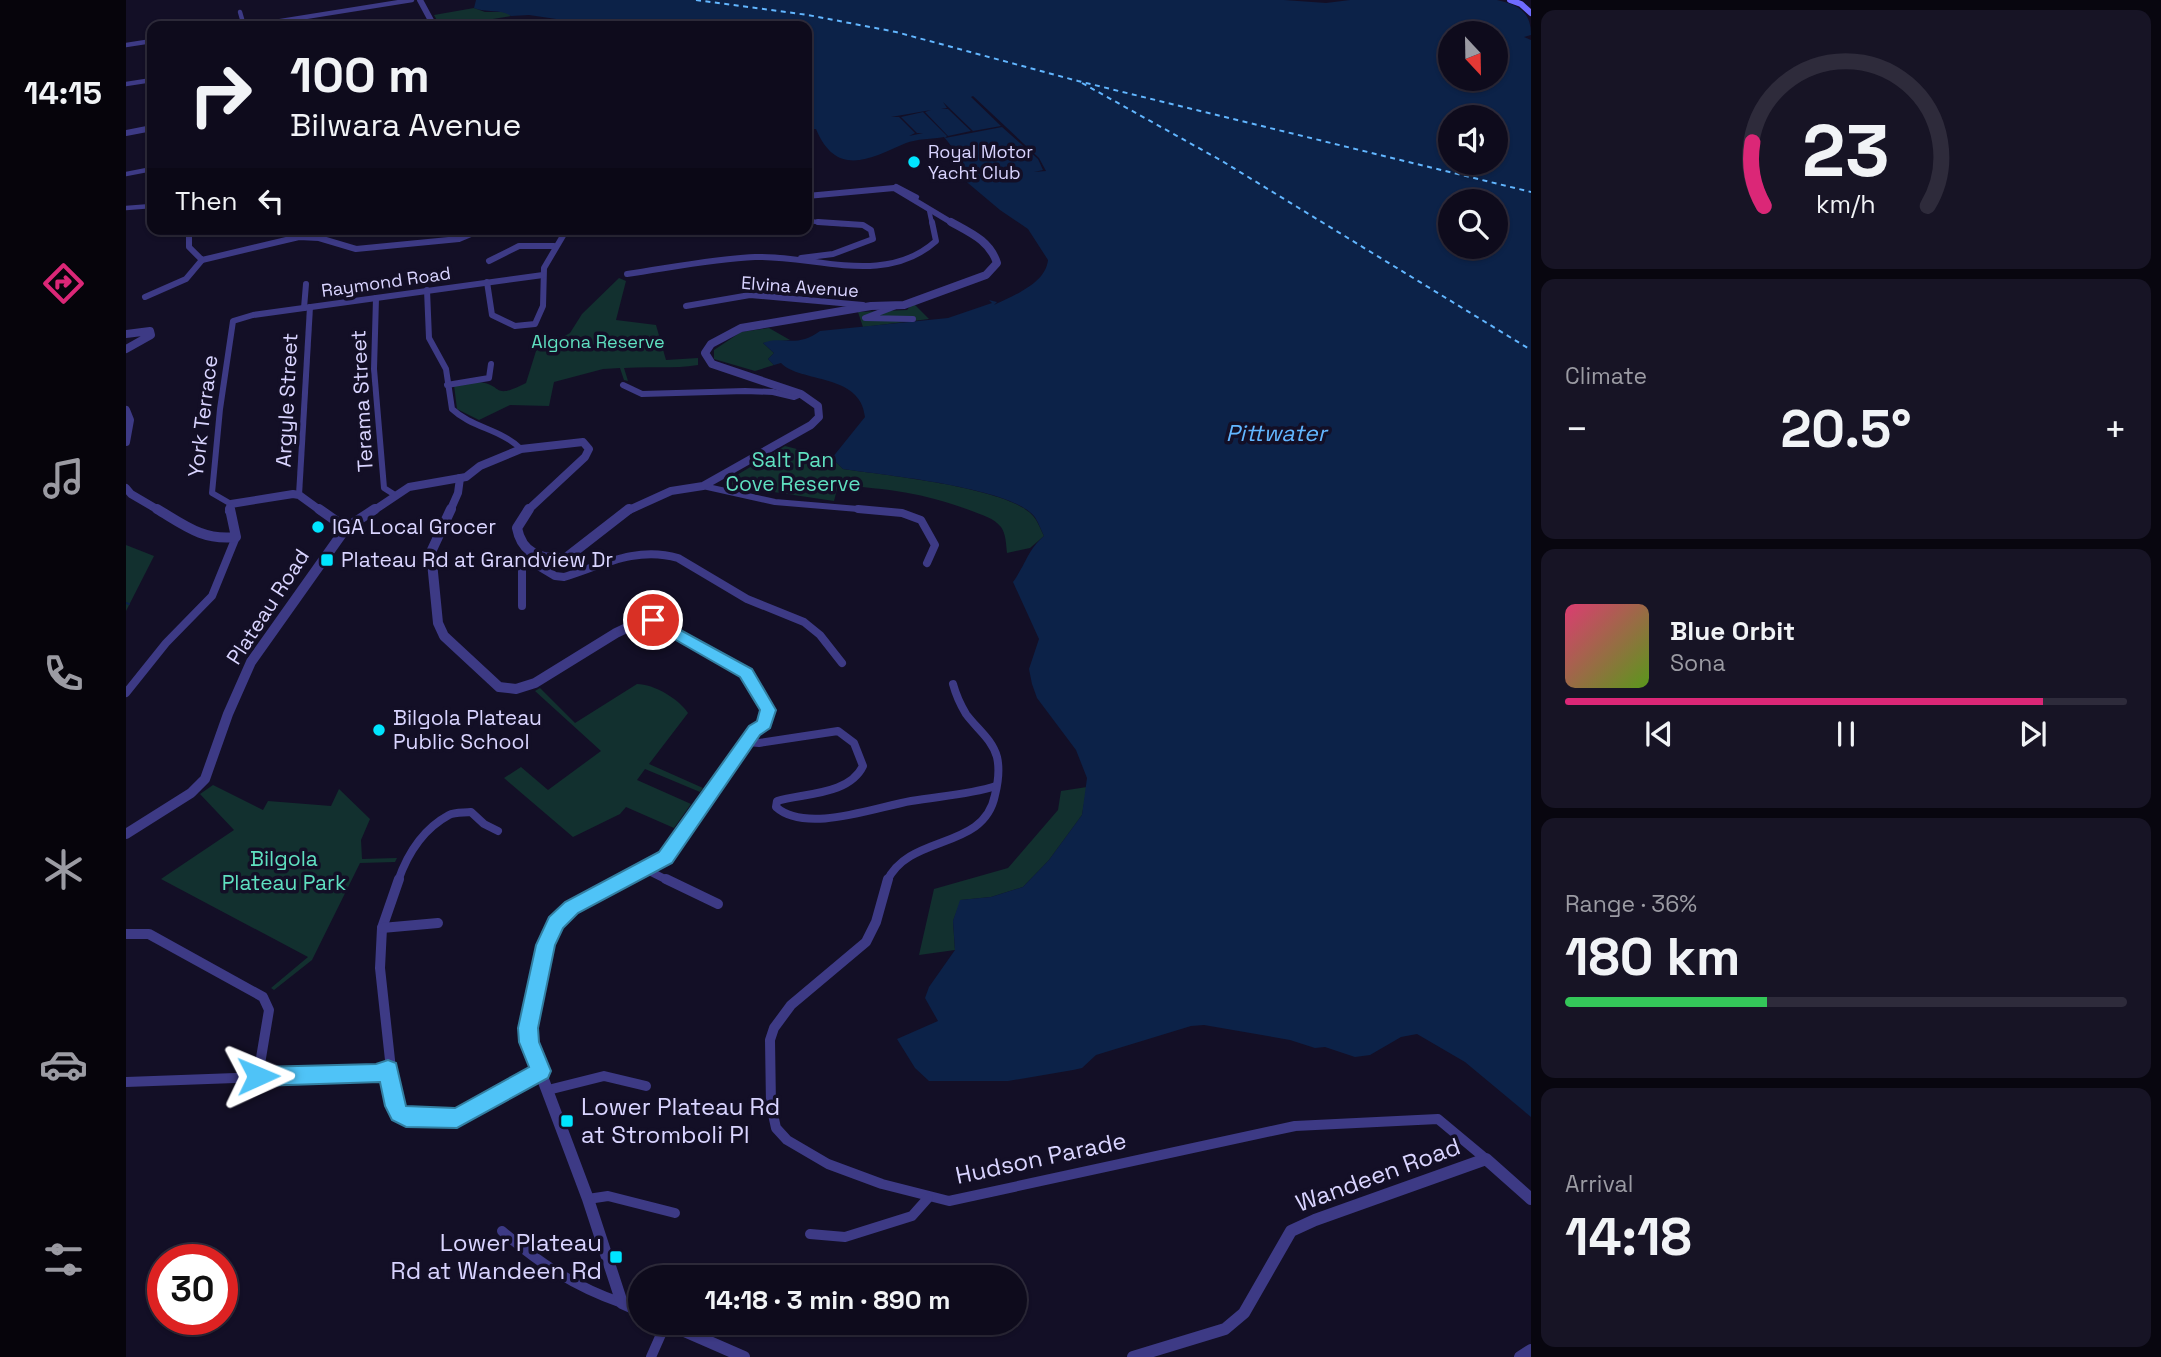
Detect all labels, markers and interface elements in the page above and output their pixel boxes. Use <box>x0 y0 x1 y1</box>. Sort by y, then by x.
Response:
north arrow <box>1438 21 1508 91</box>
map controls <box>1438 21 1508 259</box>
text: 100 m <box>290 44 430 106</box>
icon: right <box>175 49 266 140</box>
text: 14:15 <box>24 73 102 113</box>
text: 23 <box>1802 104 1890 197</box>
text: Bilwara Avenue <box>290 105 521 145</box>
button: sound <box>1438 105 1508 175</box>
place label: Royal Motor Yacht Club <box>928 140 1033 184</box>
marker: Royal Motor Yacht Club <box>906 154 922 170</box>
icon: left <box>252 182 290 220</box>
text: Then <box>175 184 238 218</box>
text: km/h <box>1816 188 1876 220</box>
button: search <box>1438 189 1508 259</box>
icon: directions <box>39 259 88 308</box>
street label: Raymond Road <box>320 261 452 302</box>
street label: Elvina Avenue <box>740 271 860 302</box>
street label: Terama Street <box>344 329 379 473</box>
park label: Algona Reserve <box>531 330 665 353</box>
street label: Argyle Street <box>270 332 303 468</box>
street label: York Terrace <box>182 353 223 479</box>
text: Climate <box>1565 361 1647 391</box>
text: 20.5° <box>1780 396 1912 462</box>
text: − <box>1565 405 1589 453</box>
text: + <box>2103 405 2127 453</box>
water label: Pittwater <box>1226 418 1329 448</box>
park label: Salt Pan Cove Reserve <box>725 446 861 497</box>
icon: music <box>39 454 88 503</box>
place label: IGA Local Grocer <box>332 513 496 540</box>
marker: IGA Local Grocer <box>310 519 326 535</box>
street label: Plateau Road <box>220 544 315 670</box>
place label: Plateau Rd at Grandview Dr <box>341 546 613 573</box>
marker: Plateau Rd at Grandview Dr <box>319 552 335 568</box>
pin <box>623 590 683 650</box>
icon: arrive <box>634 601 672 639</box>
text: Blue Orbit <box>1670 614 1795 648</box>
text: Sona <box>1670 648 1726 678</box>
icon: phone <box>39 649 88 698</box>
place label: Bilgola Plateau Public School <box>393 704 542 755</box>
icon: previous <box>1640 715 1678 753</box>
icon: pause <box>1827 715 1865 753</box>
icon: next <box>2014 715 2052 753</box>
marker: Bilgola Plateau Public School <box>371 722 387 738</box>
icon: climate <box>39 845 88 894</box>
park label: Bilgola Plateau Park <box>222 845 346 896</box>
text: Range · 36% <box>1565 889 1697 919</box>
text: 180 km <box>1565 924 1740 990</box>
position arrow <box>221 1039 295 1113</box>
icon: car <box>39 1040 88 1089</box>
place label: Lower Plateau Rd at Stromboli Pl <box>581 1091 780 1150</box>
marker: Lower Plateau Rd at Stromboli Pl <box>559 1113 575 1129</box>
street label: Hudson Parade <box>953 1124 1129 1191</box>
street label: Wandeen Road <box>1291 1130 1464 1219</box>
text: Arrival <box>1565 1169 1633 1199</box>
text: 14:18 <box>1565 1204 1692 1270</box>
place label: Lower Plateau Rd at Wandeen Rd <box>391 1227 602 1286</box>
icon: filters <box>39 1235 88 1284</box>
speed limit sign: 30 <box>147 1244 238 1335</box>
marker: Lower Plateau Rd at Wandeen Rd <box>608 1249 624 1265</box>
text: 14:18 · 3 min · 890 m <box>704 1283 951 1317</box>

